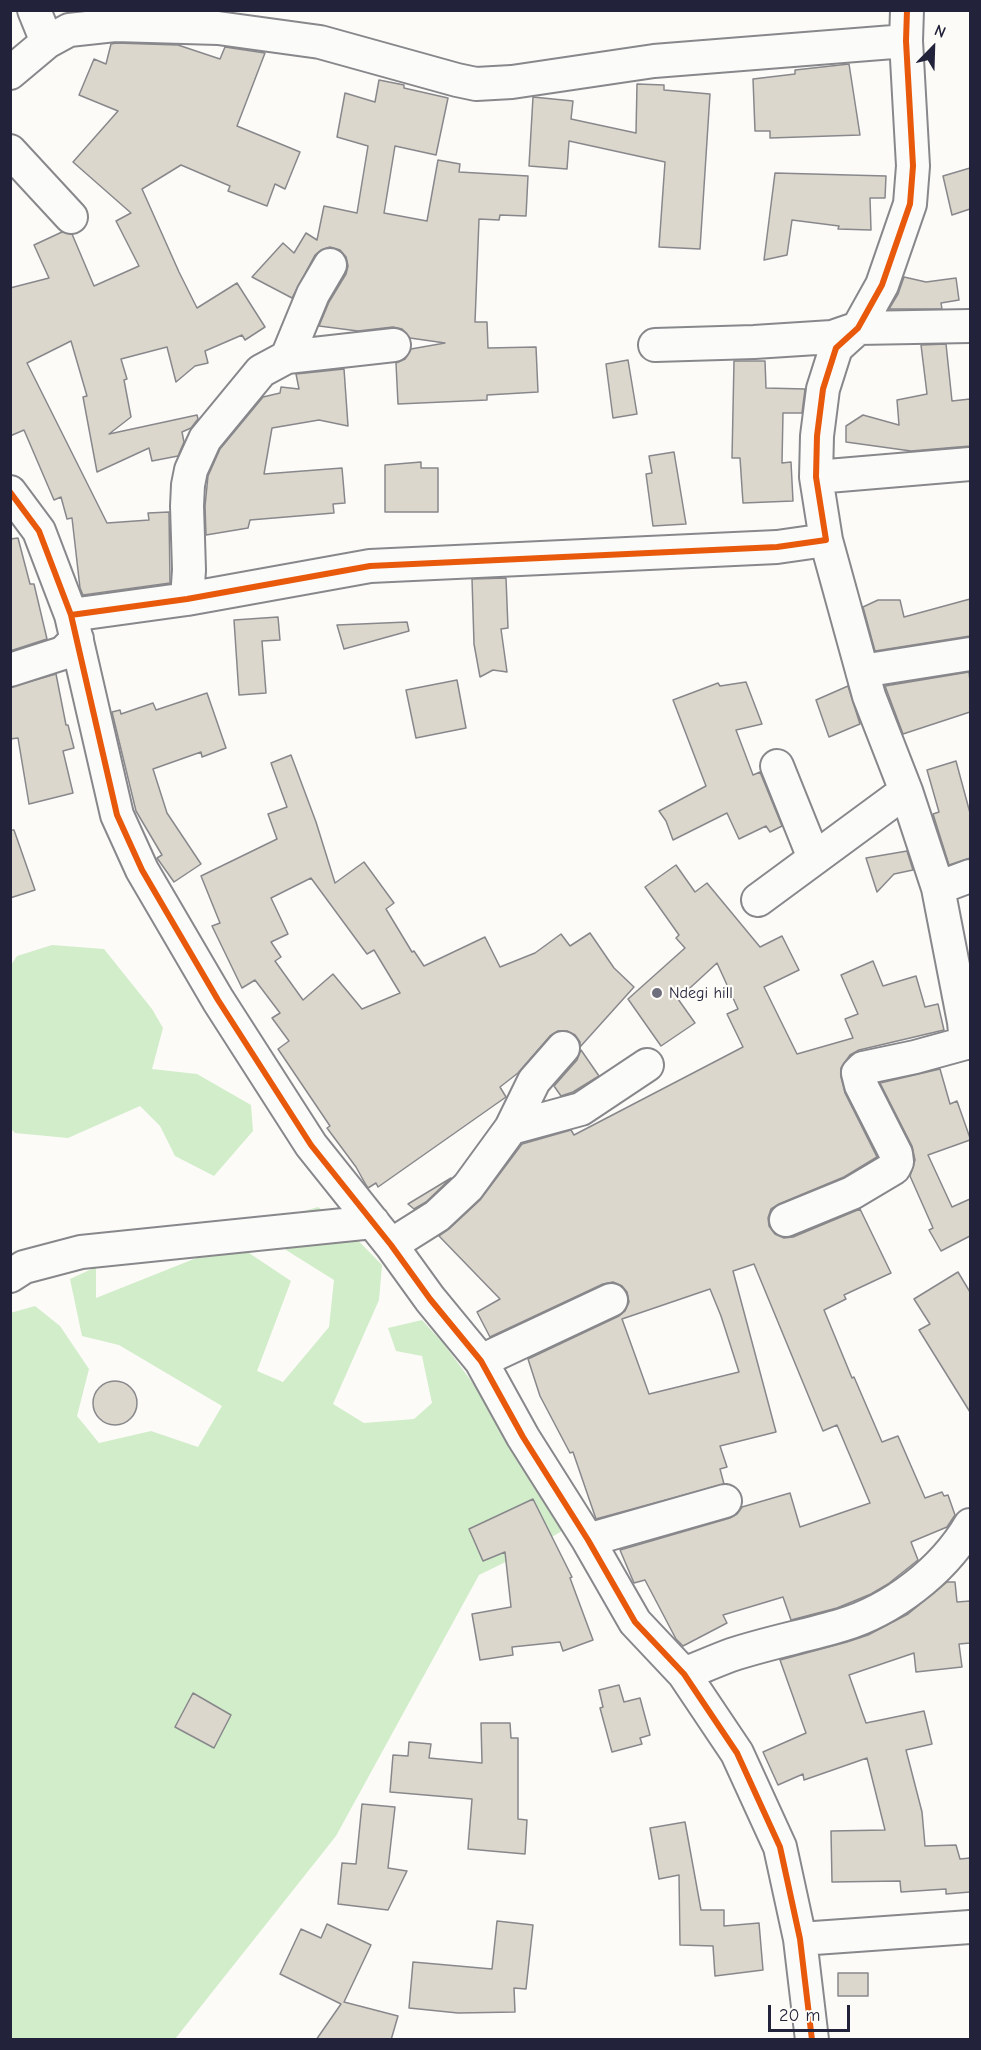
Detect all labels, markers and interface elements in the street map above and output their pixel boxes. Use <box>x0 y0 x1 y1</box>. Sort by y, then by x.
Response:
north arrow <box>903 18 963 78</box>
text: N <box>932 21 948 42</box>
place label: Ndegi hill <box>669 983 733 1003</box>
marker: Ndegi hill <box>650 986 664 1000</box>
scale bar <box>771 1993 854 2031</box>
text: 20 m <box>779 2005 820 2026</box>

